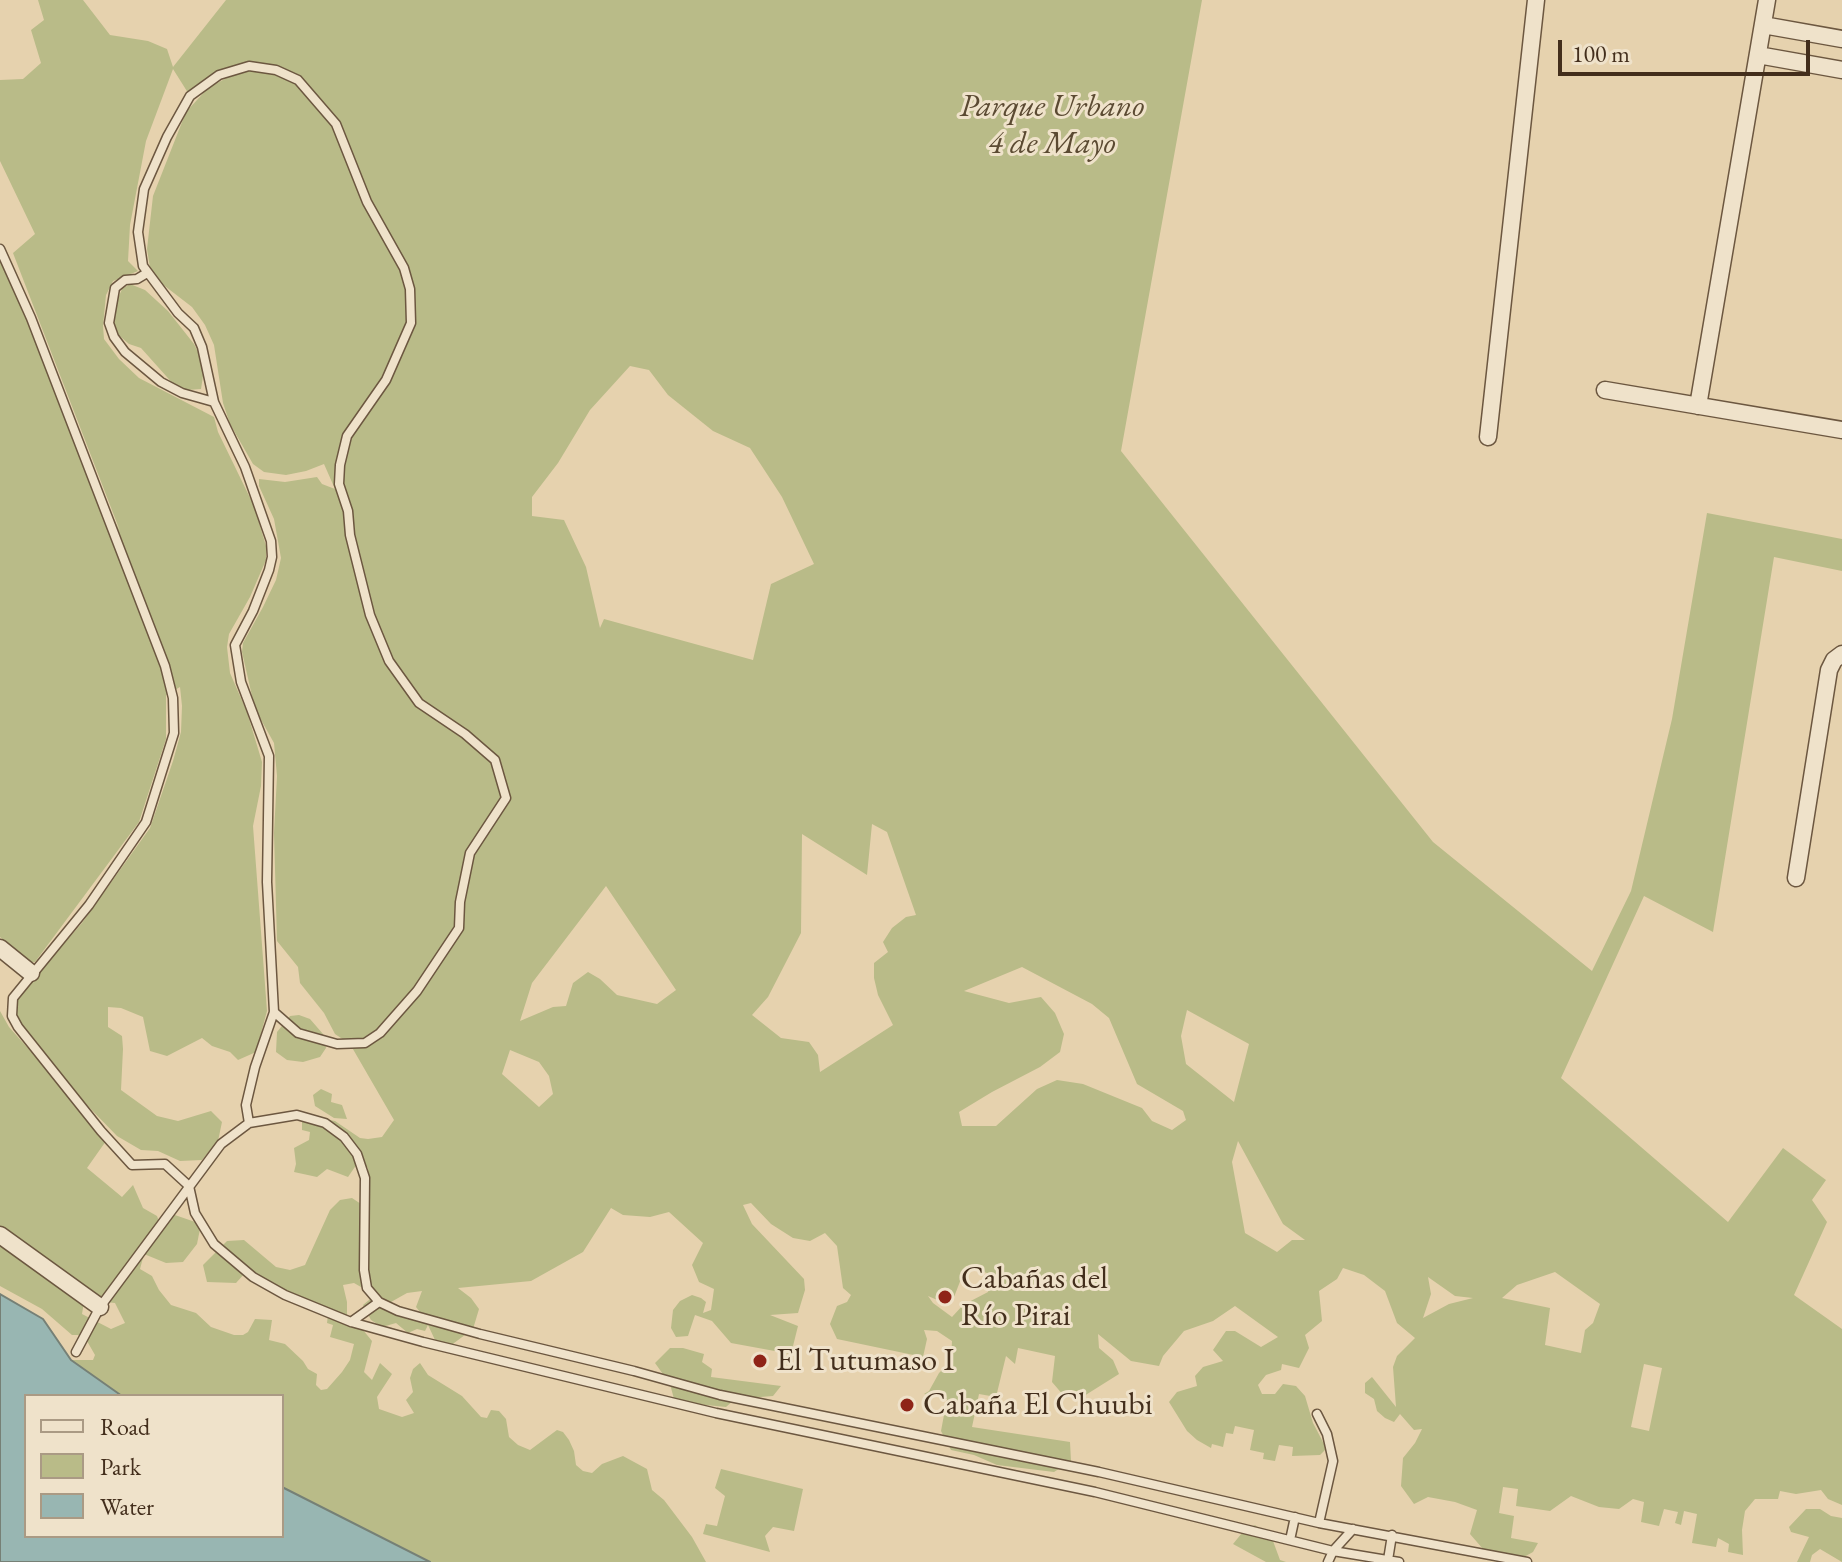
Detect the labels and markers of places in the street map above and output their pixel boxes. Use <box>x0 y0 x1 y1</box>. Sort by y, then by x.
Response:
place label: Cabañas del Río Pirai <box>961 1260 1108 1335</box>
marker: Cabañas del Río Pirai <box>936 1288 954 1306</box>
place label: El Tutumaso I <box>776 1342 954 1380</box>
marker: El Tutumaso I <box>751 1352 769 1370</box>
place label: Cabaña El Chuubi <box>923 1386 1153 1424</box>
marker: Cabaña El Chuubi <box>898 1396 916 1414</box>

